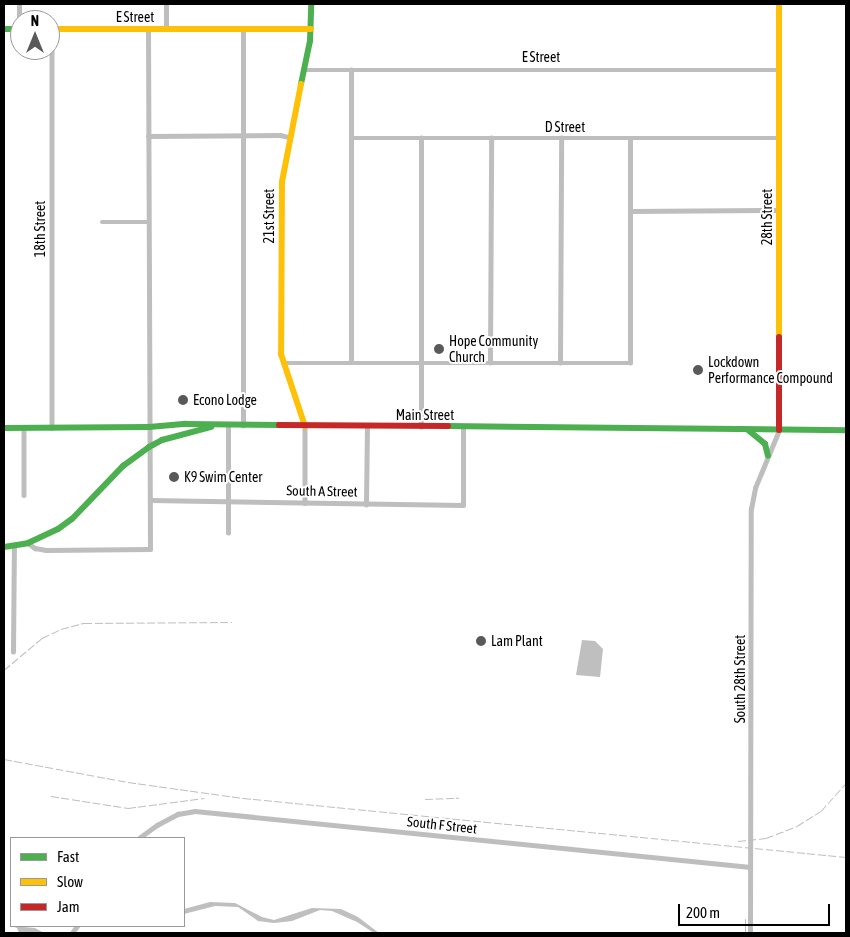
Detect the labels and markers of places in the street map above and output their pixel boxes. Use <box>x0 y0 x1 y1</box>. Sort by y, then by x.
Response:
place label: Hope Community Church <box>449 333 538 366</box>
marker: Hope Community Church <box>433 343 445 355</box>
place label: Lockdown Performance Compound <box>708 354 833 387</box>
marker: Lockdown Performance Compound <box>692 364 704 376</box>
place label: Econo Lodge <box>193 392 257 408</box>
marker: Econo Lodge <box>177 394 189 406</box>
place label: K9 Swim Center <box>184 469 262 485</box>
marker: K9 Swim Center <box>168 471 180 483</box>
place label: Lam Plant <box>491 633 543 649</box>
marker: Lam Plant <box>475 635 487 647</box>

